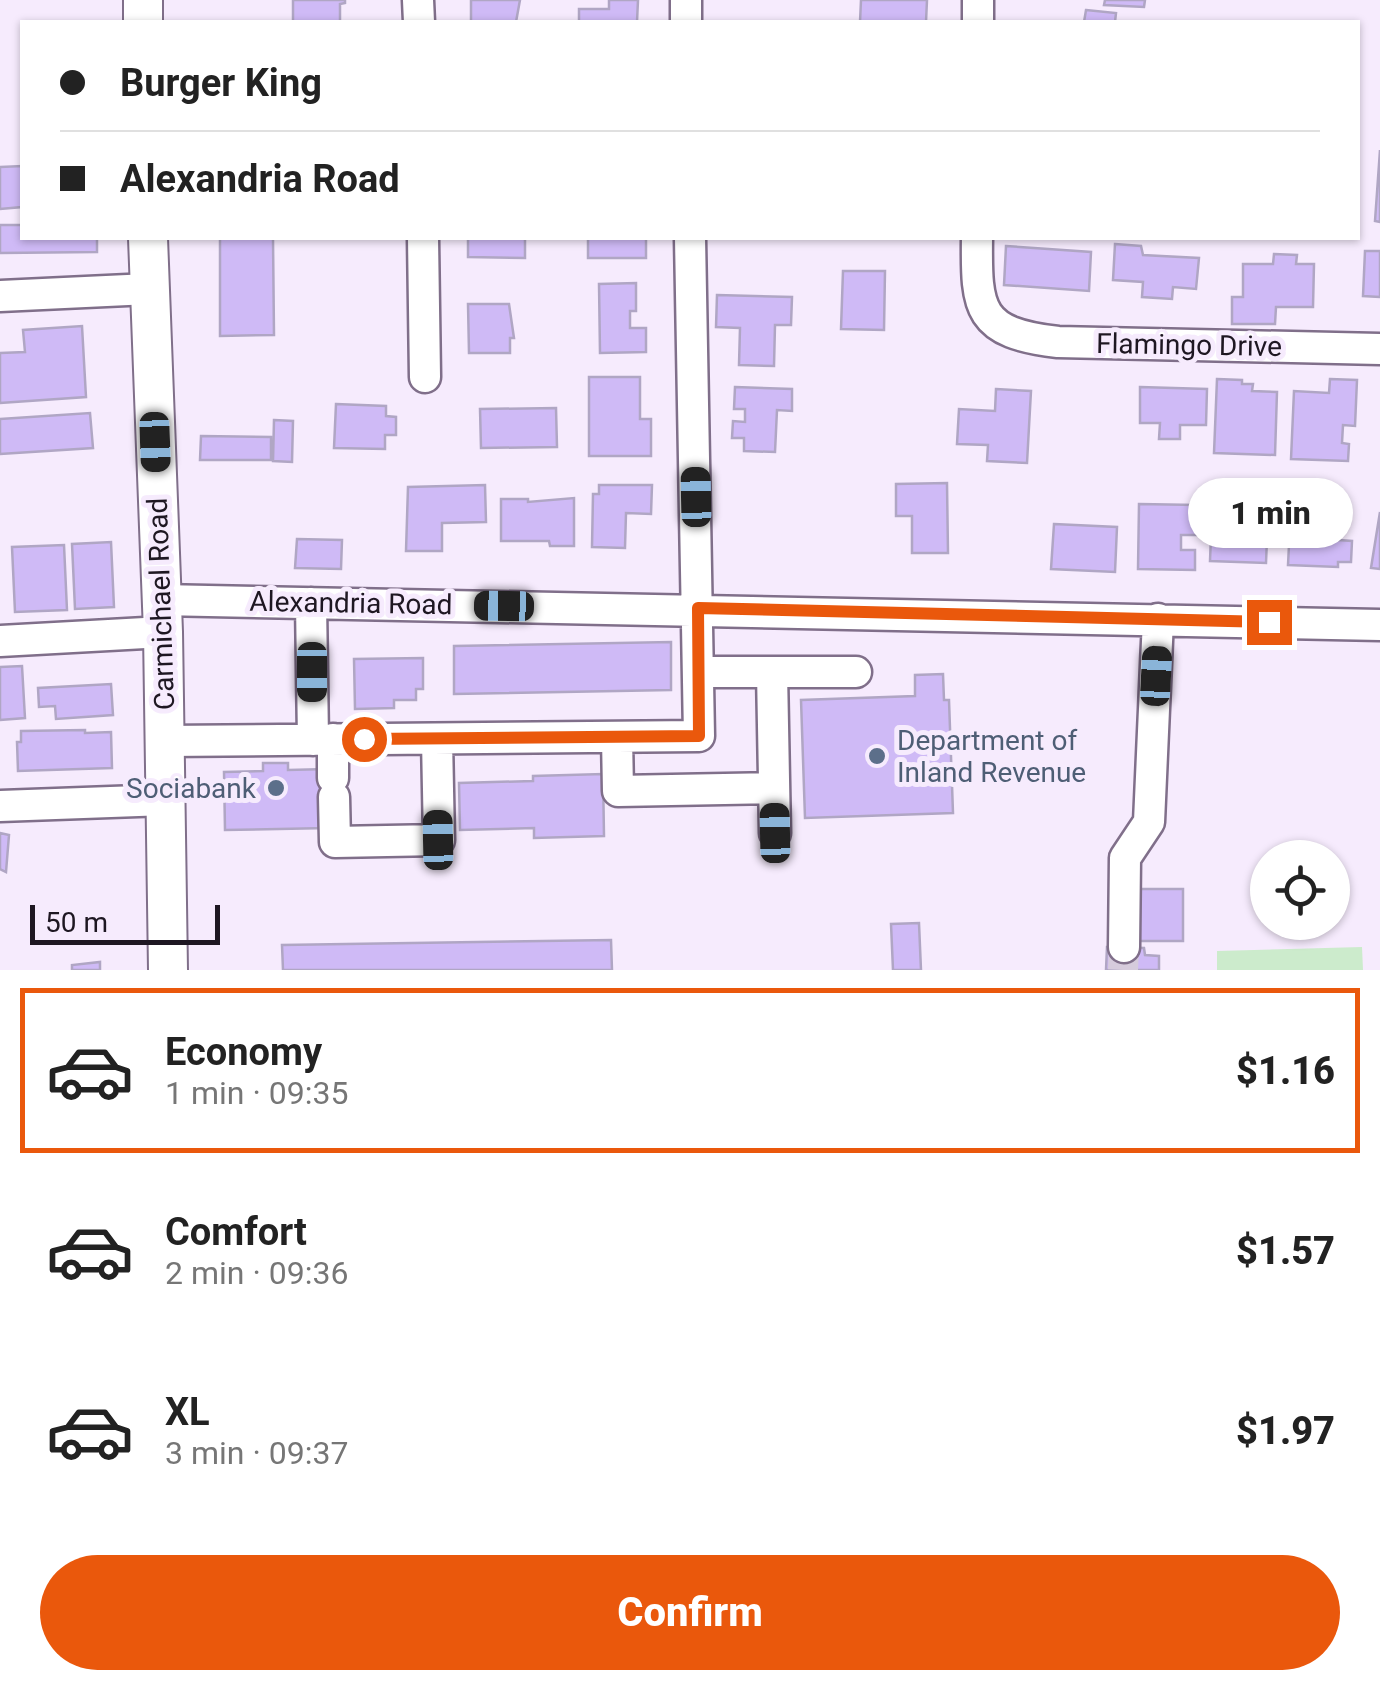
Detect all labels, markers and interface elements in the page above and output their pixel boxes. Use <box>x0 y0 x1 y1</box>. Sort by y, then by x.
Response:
text: Burger King <box>120 61 322 105</box>
text: Alexandria Road <box>120 157 400 201</box>
street label: Flamingo Drive <box>1096 327 1282 363</box>
car <box>139 411 171 473</box>
car <box>680 467 712 527</box>
callout: 1 min <box>1186 477 1352 547</box>
text: 1 min <box>1230 494 1311 532</box>
street label: Carmichael Road <box>141 497 181 711</box>
street label: Alexandria Road <box>249 585 453 621</box>
car <box>474 590 534 622</box>
route end <box>1247 600 1292 645</box>
car <box>297 642 327 702</box>
car <box>1139 645 1173 707</box>
route start <box>342 717 387 762</box>
place label: Department of Inland Revenue <box>897 724 1086 789</box>
marker: Department of Inland Revenue <box>866 745 888 767</box>
place label: Sociabank <box>126 772 257 805</box>
marker: Sociabank <box>265 777 287 799</box>
car <box>759 803 791 863</box>
car <box>422 810 454 870</box>
map controls <box>1250 840 1350 940</box>
button: locate <box>1250 840 1350 940</box>
scale bar <box>30 900 220 944</box>
text: 50 m <box>45 906 108 939</box>
icon: car <box>45 1026 135 1116</box>
text: Economy <box>165 1030 322 1074</box>
text: $1.16 <box>1236 1049 1335 1093</box>
text: 1 min · 09:35 <box>165 1074 348 1112</box>
icon: car <box>45 1206 135 1296</box>
text: Comfort <box>165 1210 307 1254</box>
text: $1.57 <box>1236 1229 1335 1273</box>
text: 2 min · 09:36 <box>165 1254 348 1292</box>
icon: car <box>45 1386 135 1476</box>
text: XL <box>165 1390 210 1434</box>
text: $1.97 <box>1236 1409 1335 1453</box>
text: 3 min · 09:37 <box>165 1434 348 1472</box>
button: Confirm <box>40 1555 1340 1670</box>

